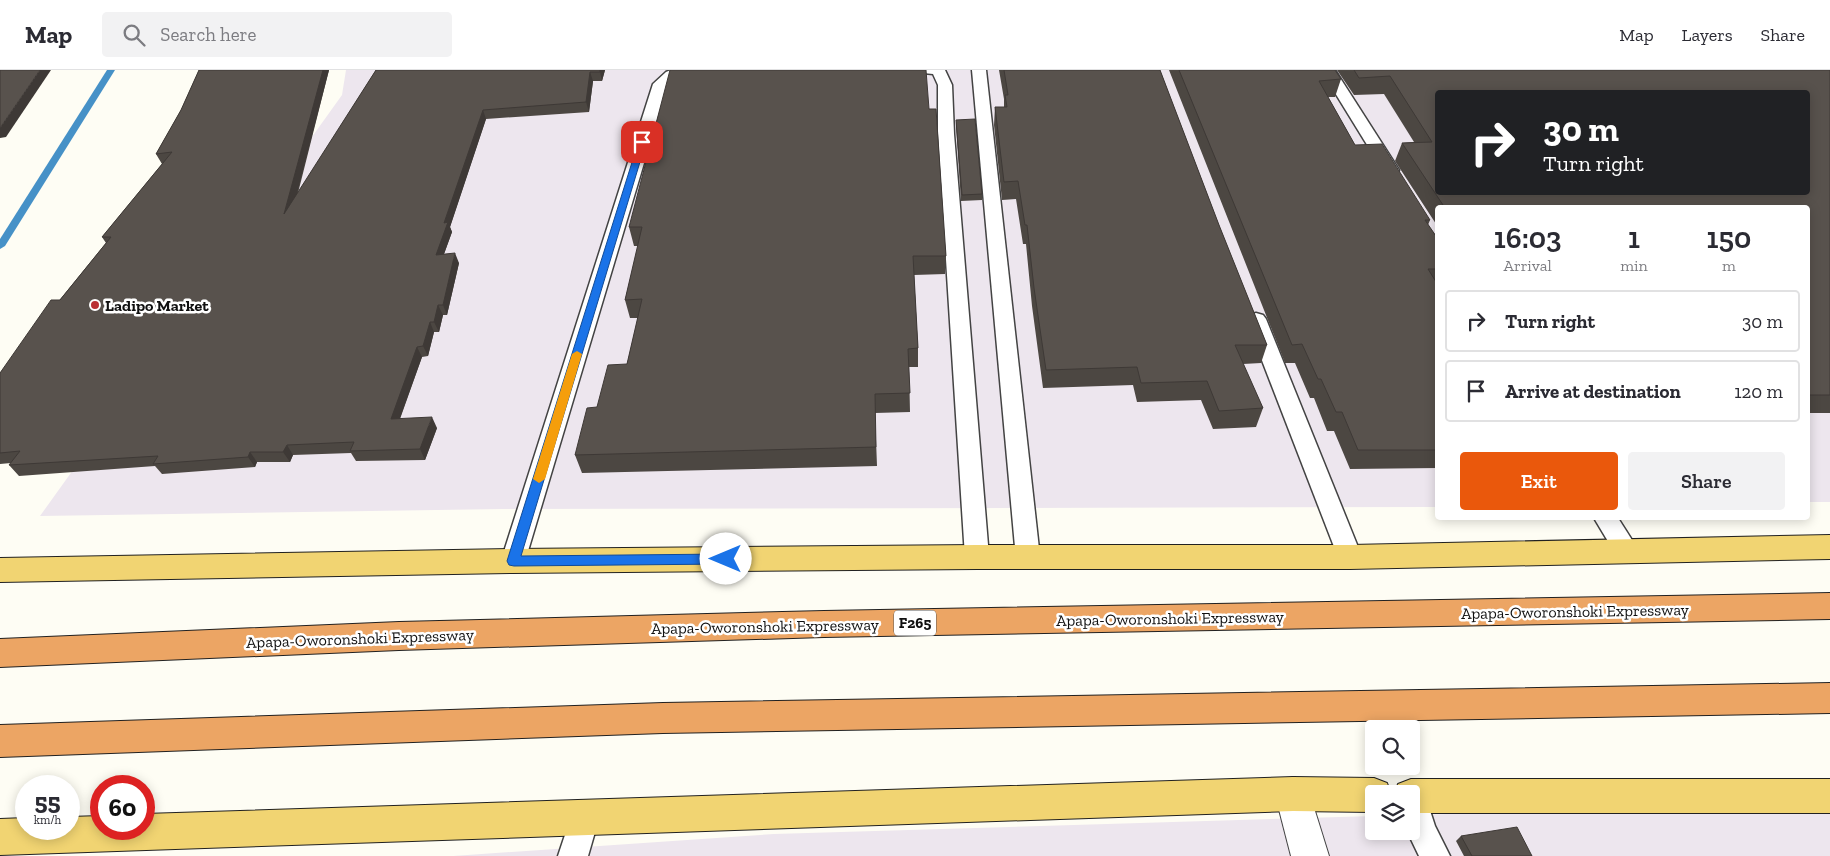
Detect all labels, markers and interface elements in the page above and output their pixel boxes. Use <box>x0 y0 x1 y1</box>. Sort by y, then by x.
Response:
search box <box>102 12 452 57</box>
text: Map <box>25 20 72 49</box>
icon: search <box>120 21 148 49</box>
text: Search here <box>160 23 257 46</box>
text: Map <box>1619 24 1654 46</box>
text: Layers <box>1682 24 1733 46</box>
text: Share <box>1761 24 1805 46</box>
text: 30 m <box>1543 108 1619 150</box>
icon: right <box>1460 110 1525 175</box>
pin <box>621 121 663 163</box>
icon: arrive <box>628 128 656 156</box>
text: Turn right <box>1543 150 1644 177</box>
text: 16:03 <box>1494 220 1562 256</box>
text: 1 <box>1628 220 1640 256</box>
text: 150 <box>1707 220 1751 256</box>
text: Arrival <box>1504 256 1552 275</box>
text: min <box>1620 256 1648 275</box>
text: m <box>1722 256 1736 275</box>
place label: Ladipo Market <box>105 296 209 315</box>
marker: Ladipo Market <box>89 299 101 311</box>
icon: right <box>1462 307 1490 335</box>
text: Turn right <box>1505 310 1595 333</box>
text: 30 m <box>1742 310 1783 333</box>
icon: arrive <box>1462 377 1490 405</box>
text: Arrive at destination <box>1505 380 1681 403</box>
text: 120 m <box>1734 380 1783 403</box>
button: Exit <box>1460 452 1618 510</box>
button: Share <box>1628 452 1785 510</box>
position arrow <box>699 532 751 584</box>
street label: Apapa-Oworonshoki Expressway <box>1461 600 1690 623</box>
street label: Apapa-Oworonshoki Expressway <box>1056 607 1285 630</box>
road number: F265 <box>894 610 936 636</box>
street label: Apapa-Oworonshoki Expressway <box>651 615 880 638</box>
street label: Apapa-Oworonshoki Expressway <box>246 625 475 652</box>
map controls <box>1365 720 1420 840</box>
button: search <box>1365 720 1420 775</box>
speed limit sign: 60 <box>90 775 155 840</box>
button: layers <box>1365 785 1420 840</box>
text: 55 <box>34 786 61 816</box>
text: km/h <box>34 813 61 827</box>

